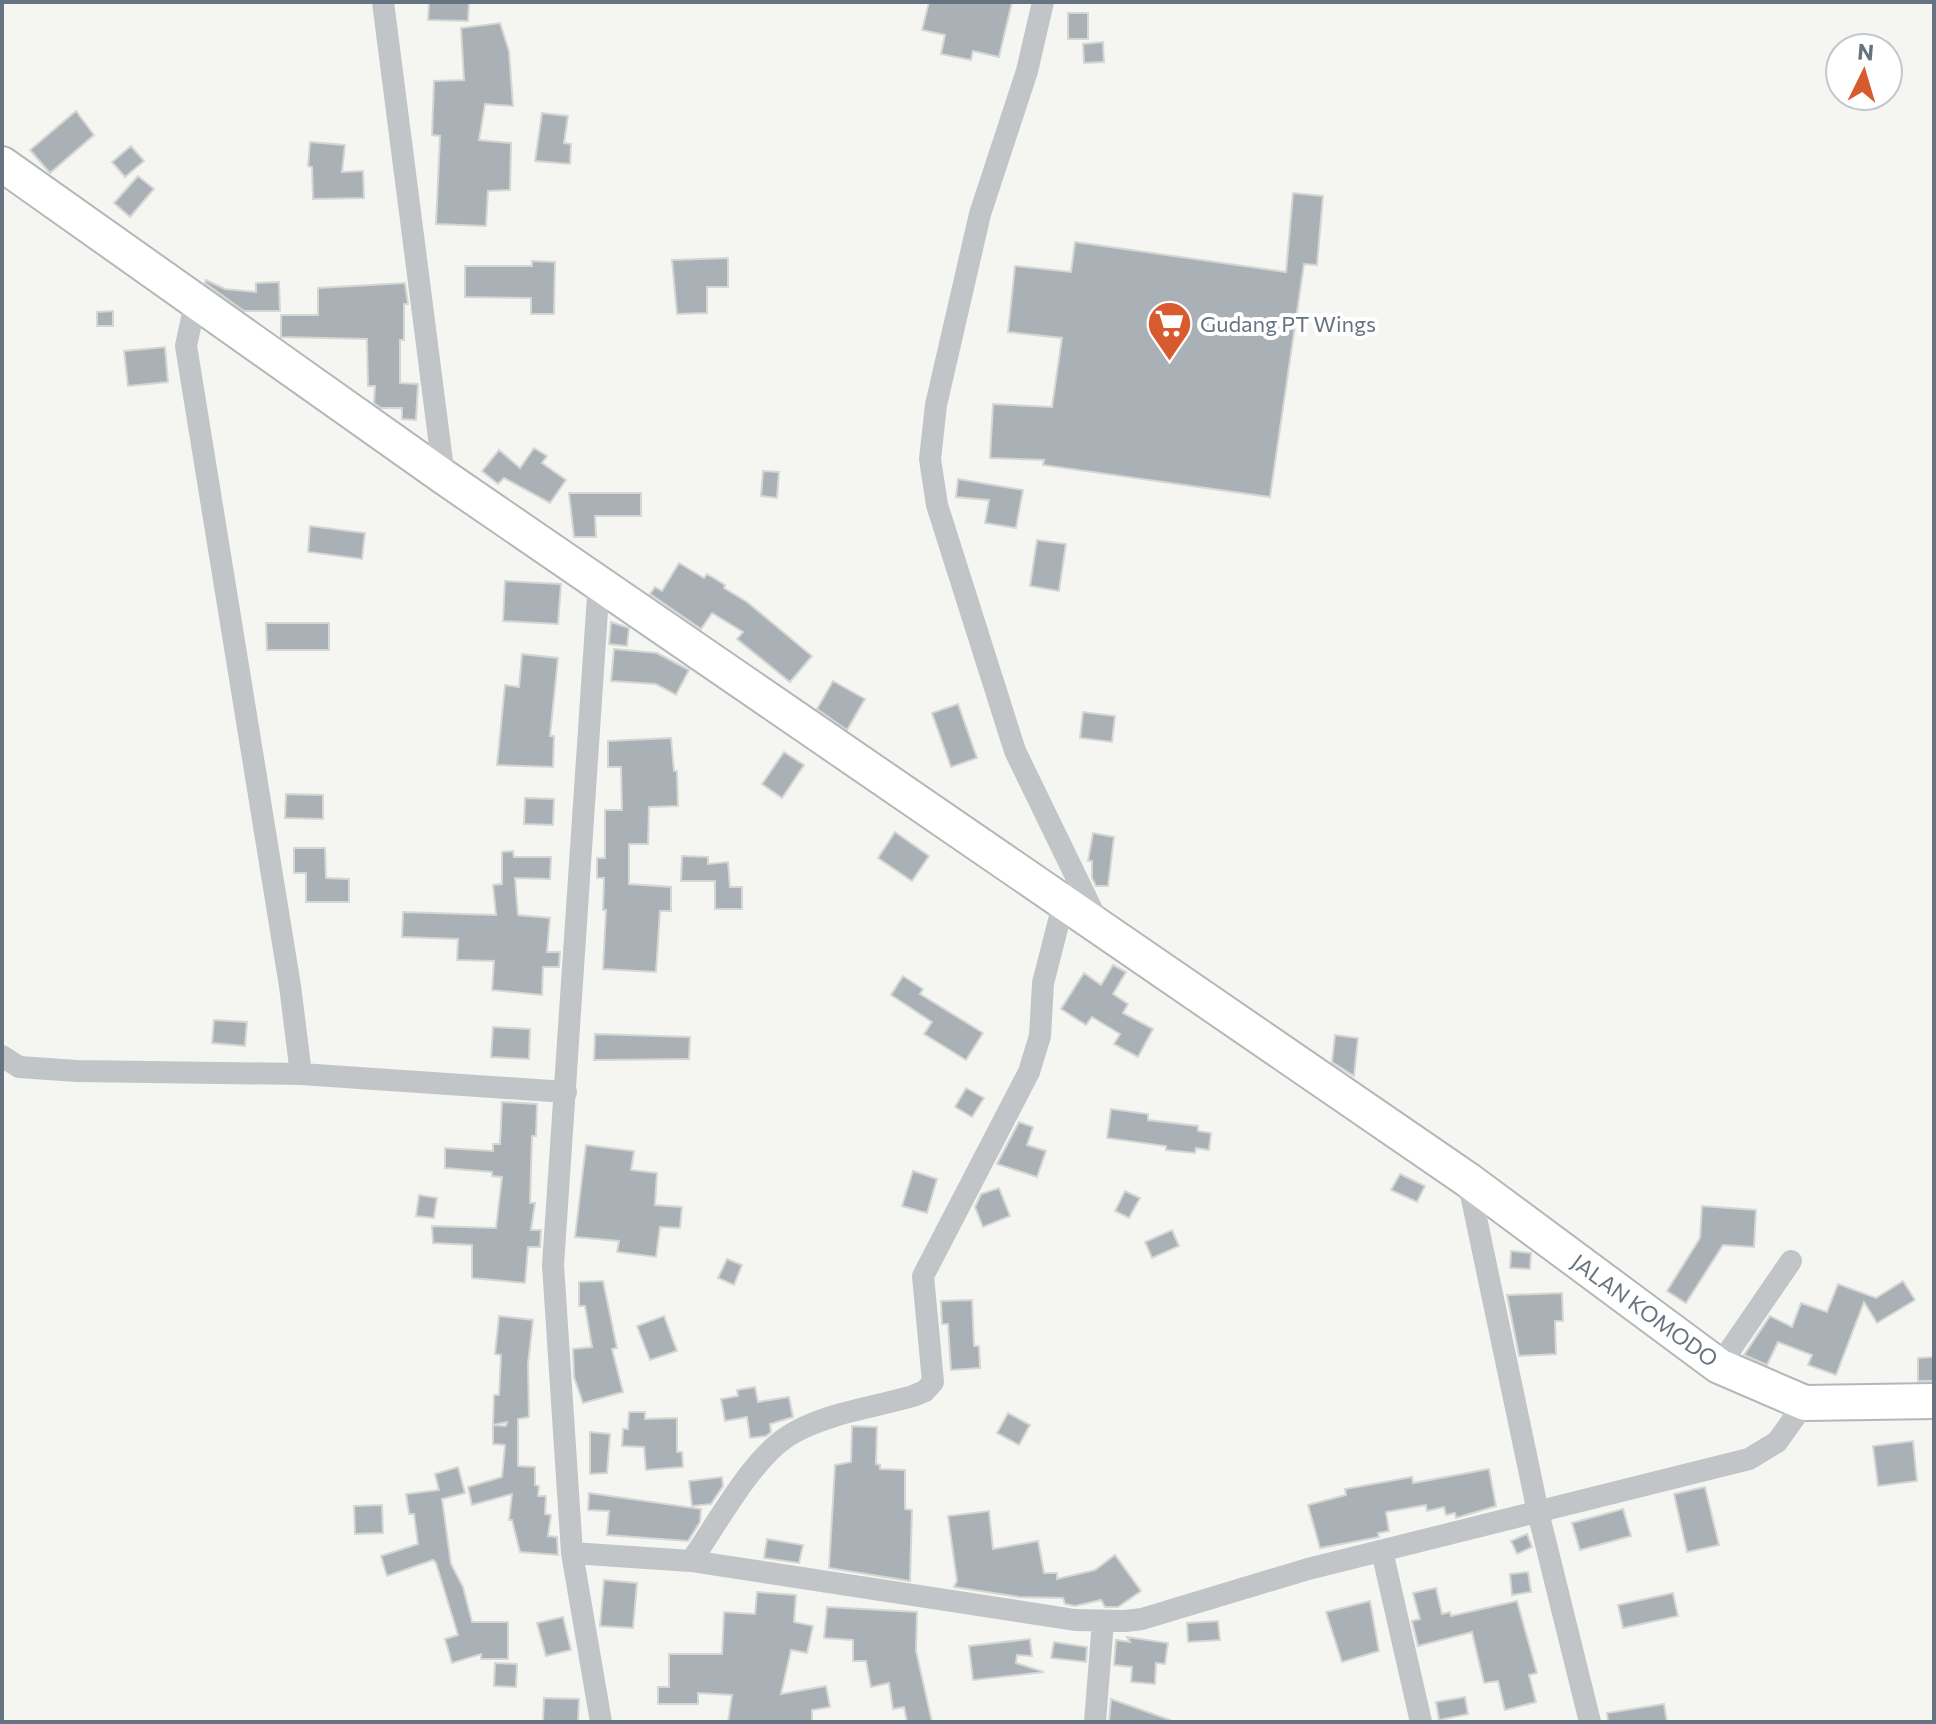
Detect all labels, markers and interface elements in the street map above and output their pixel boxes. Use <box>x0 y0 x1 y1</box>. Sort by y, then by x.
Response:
north arrow <box>1824 32 1904 112</box>
text: N <box>1856 37 1875 66</box>
supermarket icon: Gudang PT Wings <box>1145 299 1193 362</box>
place label: Gudang PT Wings <box>1200 310 1376 337</box>
street label: JALAN KOMODO <box>1566 1248 1724 1372</box>

